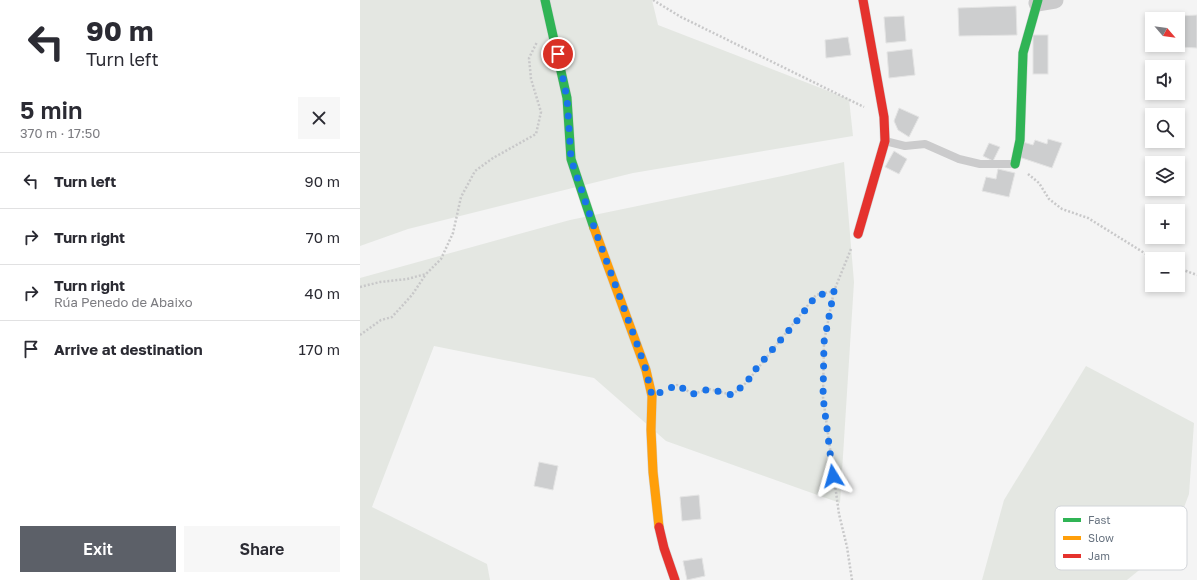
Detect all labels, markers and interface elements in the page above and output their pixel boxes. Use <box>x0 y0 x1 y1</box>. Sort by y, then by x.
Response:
north arrow <box>1145 12 1185 52</box>
map controls <box>1145 12 1185 292</box>
text: 90 m <box>86 14 153 47</box>
icon: left <box>20 16 72 68</box>
pin <box>541 37 575 71</box>
icon: arrive <box>547 43 569 65</box>
text: Turn left <box>86 48 159 70</box>
button: sound <box>1145 60 1185 100</box>
text: 5 min <box>20 95 82 124</box>
button: close <box>298 97 340 139</box>
button: search <box>1145 108 1185 148</box>
text: 370 m · 17:50 <box>20 125 100 141</box>
button: layers <box>1145 156 1185 196</box>
icon: left <box>20 170 42 192</box>
text: Turn left <box>54 172 116 190</box>
text: 90 m <box>305 172 340 190</box>
button: + <box>1145 204 1185 244</box>
icon: right <box>20 226 42 248</box>
text: Turn right <box>54 228 125 246</box>
text: 70 m <box>306 228 340 246</box>
button: − <box>1145 252 1185 292</box>
text: Turn right <box>54 276 125 294</box>
icon: right <box>20 282 42 304</box>
text: 40 m <box>305 284 340 302</box>
text: Rúa Penedo de Abaixo <box>54 294 193 310</box>
icon: arrive <box>20 338 42 360</box>
text: Arrive at destination <box>54 340 203 358</box>
text: 170 m <box>298 340 340 358</box>
position arrow <box>812 455 854 497</box>
legend <box>1055 506 1187 570</box>
text: Fast <box>1088 513 1111 526</box>
button: Exit <box>20 526 176 572</box>
button: Share <box>184 526 340 572</box>
text: Slow <box>1088 531 1114 544</box>
text: Jam <box>1088 549 1110 562</box>

